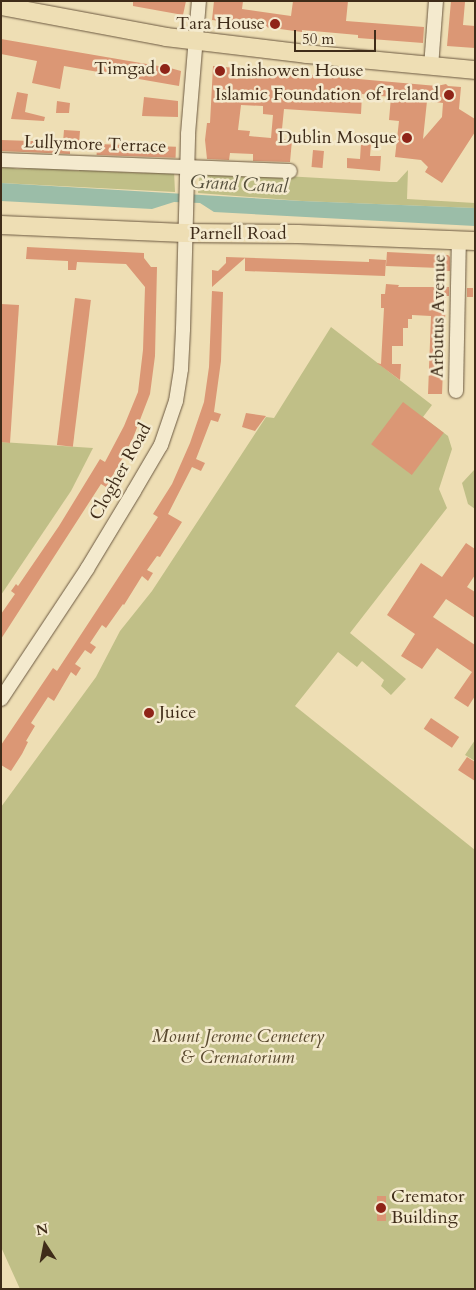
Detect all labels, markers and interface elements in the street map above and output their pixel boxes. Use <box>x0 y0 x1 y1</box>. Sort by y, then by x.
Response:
place label: Tara House <box>176 13 265 35</box>
marker: Tara House <box>269 18 281 30</box>
scale bar <box>296 20 378 52</box>
text: 50 m <box>302 29 334 49</box>
place label: Timgad <box>94 58 155 80</box>
place label: Inishowen House <box>230 60 364 82</box>
marker: Timgad <box>159 63 171 75</box>
marker: Inishowen House <box>214 65 226 77</box>
place label: Islamic Foundation of Ireland <box>215 84 439 106</box>
marker: Islamic Foundation of Ireland <box>443 89 455 101</box>
place label: Dublin Mosque <box>278 127 397 149</box>
street label: Lullymore Terrace <box>23 132 167 158</box>
marker: Dublin Mosque <box>401 132 413 144</box>
water label: Grand Canal <box>190 171 288 199</box>
street label: Parnell Road <box>190 223 286 245</box>
street label: Arbutus Avenue <box>427 254 451 378</box>
street label: Clogher Road <box>86 420 156 524</box>
place label: Juice <box>159 702 196 724</box>
marker: Juice <box>143 707 155 719</box>
park label: Mount Jerome Cemetery & Crematorium <box>152 1027 324 1070</box>
place label: Cremator Building <box>391 1187 464 1230</box>
marker: Cremator Building <box>375 1202 387 1214</box>
text: N <box>34 1219 50 1240</box>
north arrow <box>20 1220 70 1270</box>

